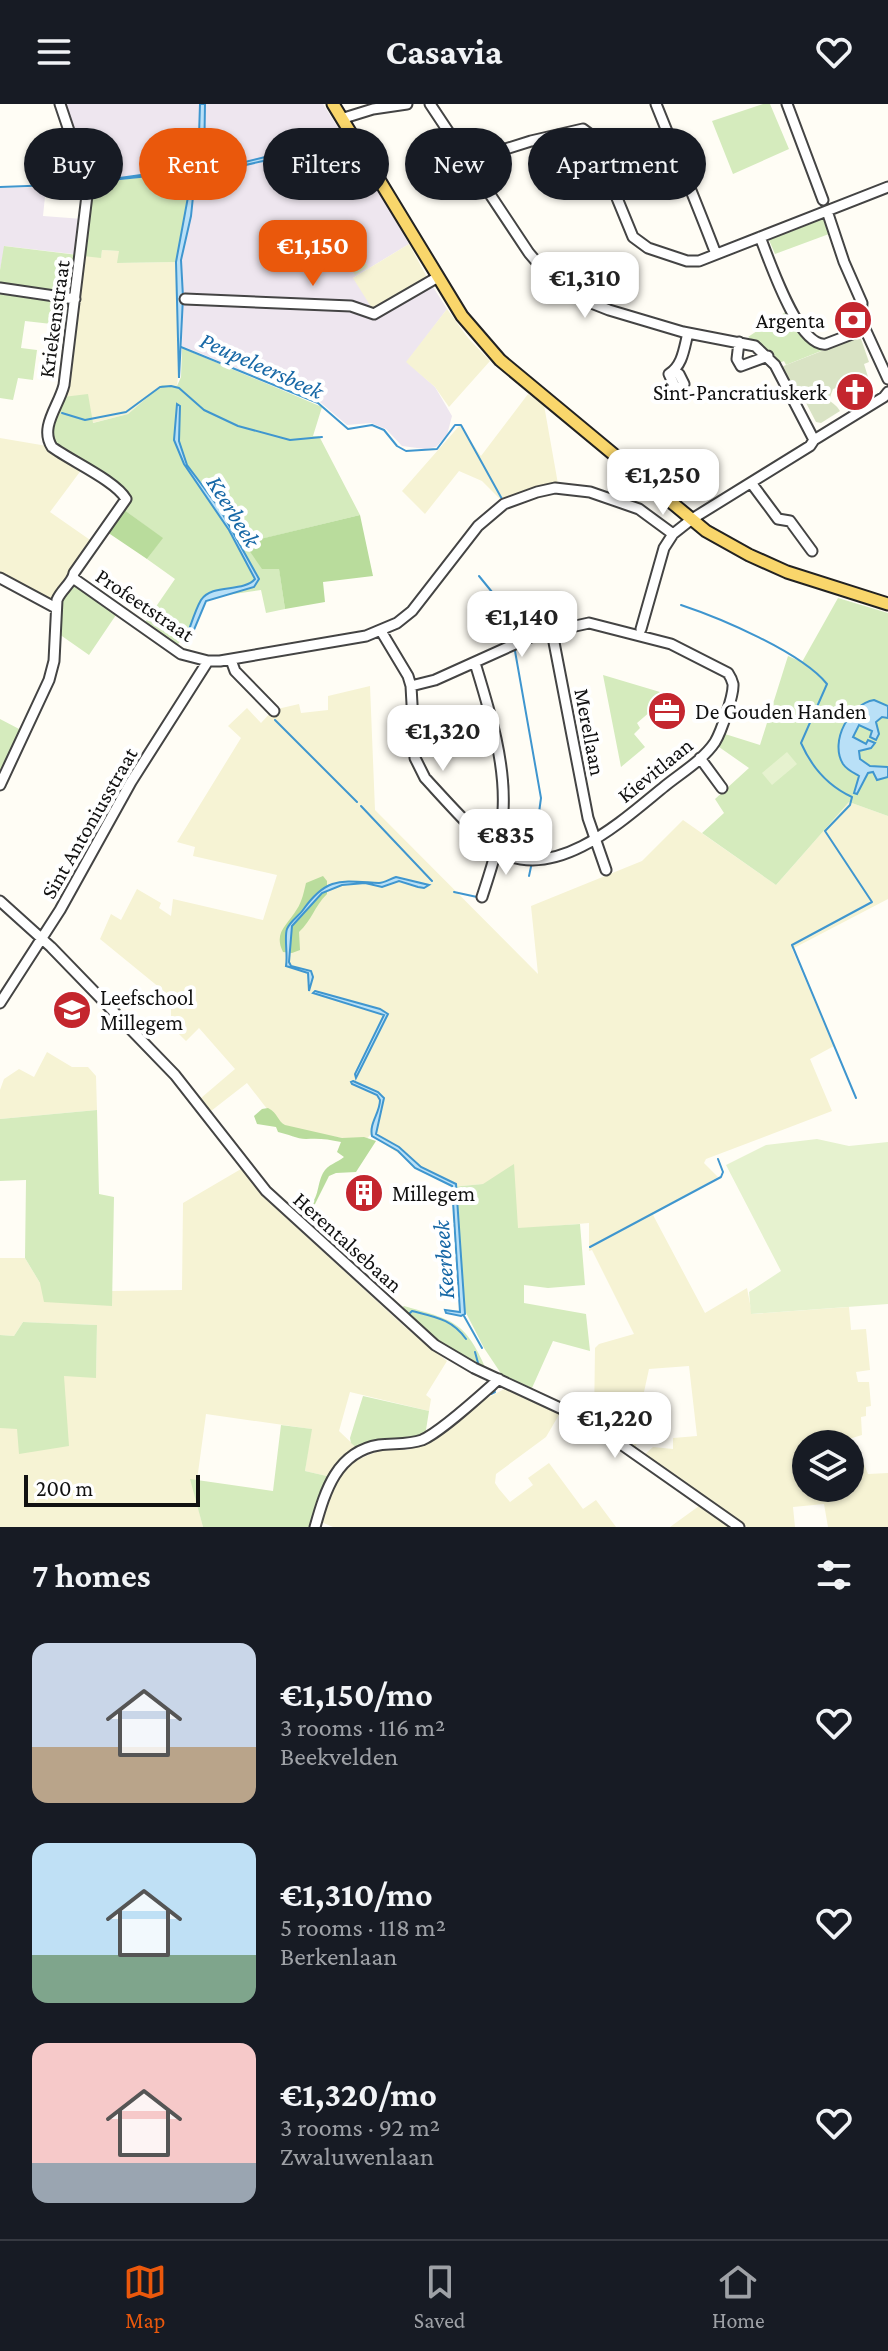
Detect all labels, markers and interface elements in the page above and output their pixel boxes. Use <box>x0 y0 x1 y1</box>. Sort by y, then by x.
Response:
icon: menu <box>32 30 76 74</box>
icon: heart <box>812 30 856 74</box>
text: Casavia <box>386 32 503 72</box>
chip: Buy <box>24 128 123 200</box>
chip: Rent <box>139 128 247 200</box>
chip: Filters <box>263 128 389 200</box>
chip: New <box>405 128 512 200</box>
chip: Apartment <box>528 128 706 200</box>
pin: €1,150 <box>248 220 378 288</box>
text: €1,150 <box>277 231 349 260</box>
pin: €1,310 <box>520 252 650 320</box>
street label: Kriekenstraat <box>33 258 75 380</box>
text: €1,310 <box>549 263 621 292</box>
bank icon: Argenta <box>832 299 874 341</box>
place label: Argenta <box>756 308 825 333</box>
water label: Peupeleersbeek <box>196 326 329 405</box>
church icon: Sint-Pancratiuskerk <box>834 371 876 413</box>
place label: Sint-Pancratiuskerk <box>653 380 827 405</box>
pin: €1,250 <box>598 449 728 517</box>
text: €1,250 <box>625 460 701 489</box>
water label: Keerbeek <box>202 470 267 553</box>
street label: Profeetstraat <box>91 563 199 647</box>
pin: €1,140 <box>457 591 587 659</box>
text: €1,140 <box>485 602 559 631</box>
street label: Merellaan <box>569 686 611 778</box>
office icon: De Gouden Handen <box>646 690 688 732</box>
place label: De Gouden Handen <box>695 699 867 724</box>
pin: €1,320 <box>378 705 508 773</box>
text: €1,320 <box>405 716 481 745</box>
street label: Kievitlaan <box>612 732 698 808</box>
street label: Sint Antoniusstraat <box>36 742 143 903</box>
pin: €835 <box>459 809 553 877</box>
text: €835 <box>477 820 535 849</box>
place label: Leefschool Millegem <box>100 985 194 1035</box>
school or university icon: Leefschool Millegem <box>51 989 93 1031</box>
building icon: Millegem <box>343 1172 385 1214</box>
place label: Millegem <box>392 1181 475 1206</box>
street label: Herentalsebaan <box>288 1187 408 1297</box>
water label: Keerbeek <box>427 1218 459 1300</box>
pin: €1,220 <box>550 1392 680 1460</box>
text: €1,220 <box>577 1403 653 1432</box>
map controls <box>792 1430 864 1502</box>
button: layers <box>792 1430 864 1502</box>
scale bar <box>24 1471 200 1507</box>
text: 200 m <box>36 1476 93 1501</box>
icon: filters <box>812 1553 856 1597</box>
text: 7 homes <box>32 1557 151 1594</box>
icon: home <box>96 1675 192 1771</box>
text: €1,150/mo <box>280 1676 433 1713</box>
icon: heart <box>812 1701 856 1745</box>
text: 3 rooms · 116 m² <box>280 1713 445 1742</box>
text: Beekvelden <box>280 1742 398 1771</box>
icon: home <box>96 1875 192 1971</box>
text: €1,310/mo <box>280 1876 433 1913</box>
icon: heart <box>812 1901 856 1945</box>
text: 5 rooms · 118 m² <box>280 1913 446 1942</box>
text: Berkenlaan <box>280 1942 397 1971</box>
icon: home <box>96 2075 192 2171</box>
text: €1,320/mo <box>280 2076 437 2113</box>
icon: heart <box>812 2101 856 2145</box>
text: 3 rooms · 92 m² <box>280 2113 440 2142</box>
text: Zwaluwenlaan <box>280 2142 434 2171</box>
tab: Map <box>123 2260 167 2333</box>
tab: Saved <box>414 2260 465 2333</box>
tab: Home <box>712 2260 765 2333</box>

